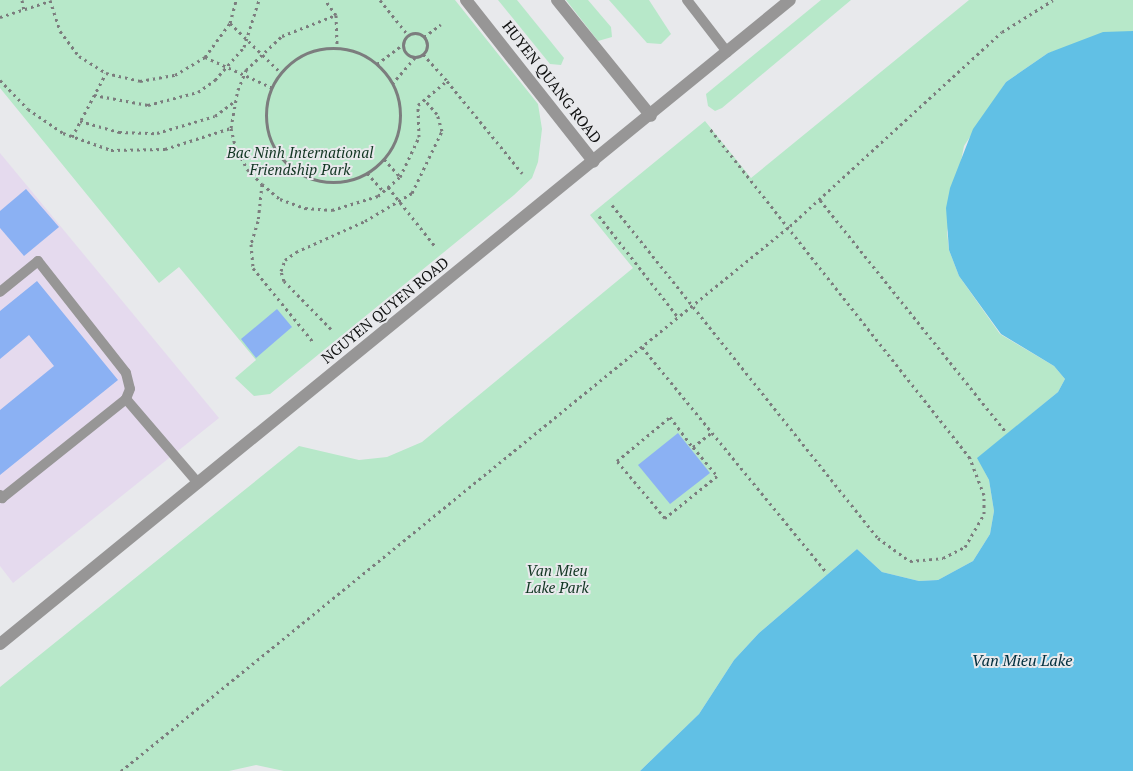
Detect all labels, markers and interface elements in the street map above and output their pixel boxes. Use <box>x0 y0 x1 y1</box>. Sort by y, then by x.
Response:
street label: HUYEN QUANG ROAD <box>499 17 605 147</box>
park label: Bac Ninh International Friendship Park <box>227 143 373 178</box>
street label: NGUYEN QUYEN ROAD <box>318 253 452 367</box>
park label: Van Mieu Lake Park <box>525 561 589 596</box>
water label: Van Mieu Lake <box>971 650 1073 670</box>

